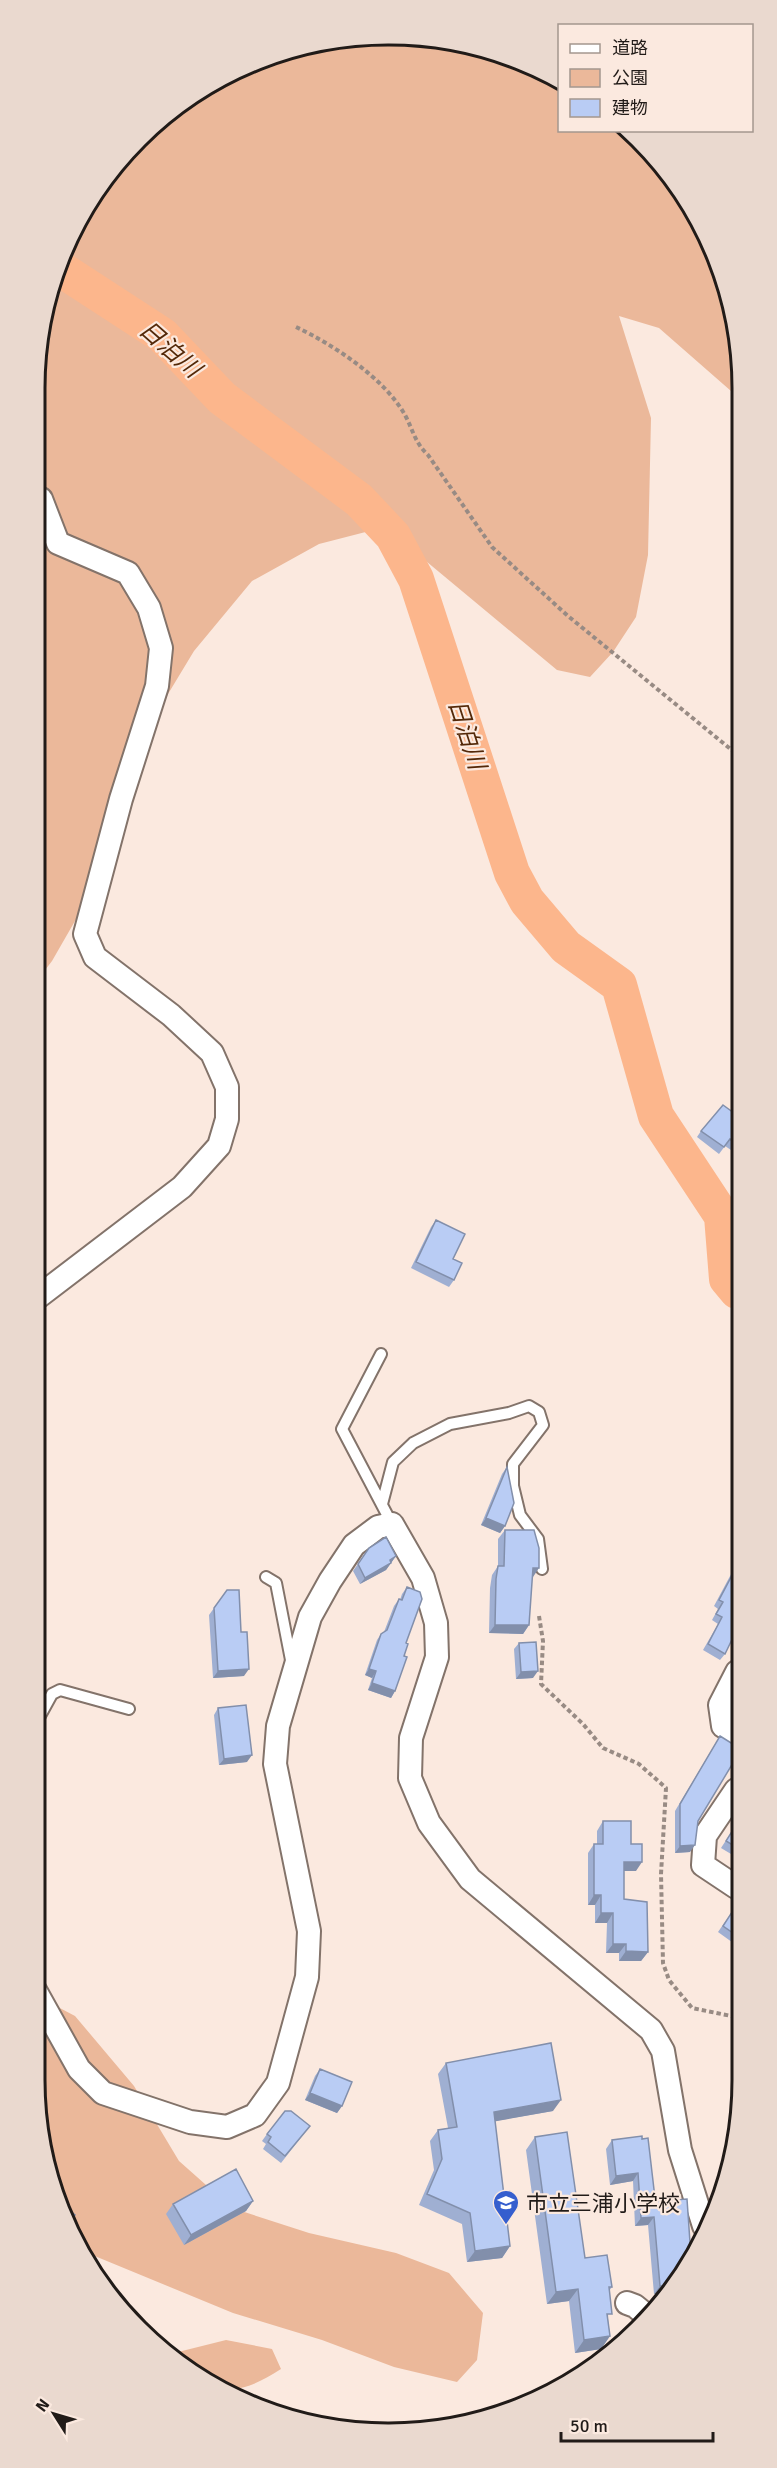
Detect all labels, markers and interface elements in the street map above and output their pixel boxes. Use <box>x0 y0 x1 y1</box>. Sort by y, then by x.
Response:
legend <box>558 24 753 132</box>
text: 道路 <box>612 37 648 59</box>
text: 公園 <box>612 67 648 89</box>
text: 建物 <box>612 97 648 119</box>
water label: 日泊川 <box>133 314 209 386</box>
water label: 日泊川 <box>442 695 493 776</box>
school or university icon: 市立三浦小学校 <box>491 2188 521 2226</box>
place label: 市立三浦小学校 <box>526 2190 680 2217</box>
north arrow <box>24 2384 84 2444</box>
text: N <box>31 2395 54 2416</box>
scale bar <box>561 2405 712 2443</box>
text: 50 m <box>570 2415 608 2437</box>

